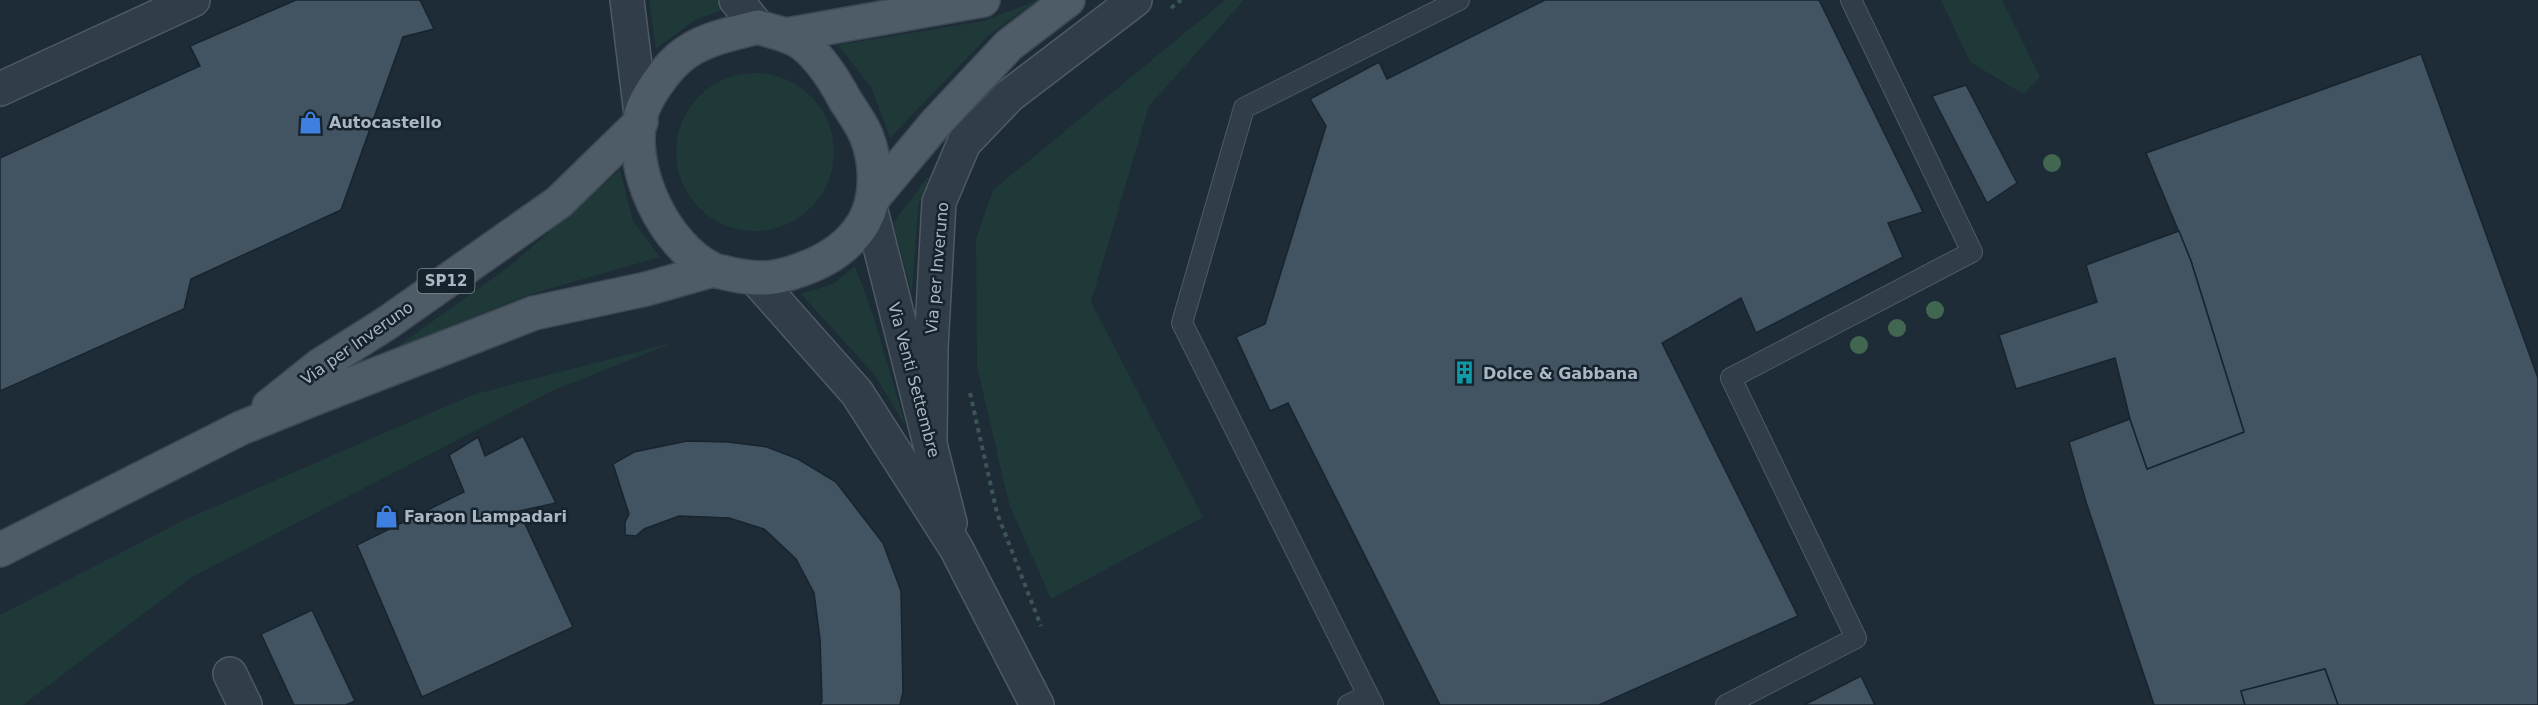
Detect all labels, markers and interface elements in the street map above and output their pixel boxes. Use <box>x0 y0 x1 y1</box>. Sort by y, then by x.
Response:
shop icon: Autocastello <box>298 109 324 135</box>
place label: Autocastello <box>329 113 442 132</box>
street label: Via per Inveruno <box>922 201 952 335</box>
road number: SP12 <box>418 269 474 293</box>
street label: Via per Inveruno <box>297 297 417 389</box>
street label: Via Venti Settembre <box>884 300 944 460</box>
building icon: Dolce & Gabbana <box>1452 360 1478 386</box>
place label: Dolce & Gabbana <box>1483 364 1638 383</box>
shop icon: Faraon Lampadari <box>373 503 399 529</box>
place label: Faraon Lampadari <box>404 507 567 526</box>

